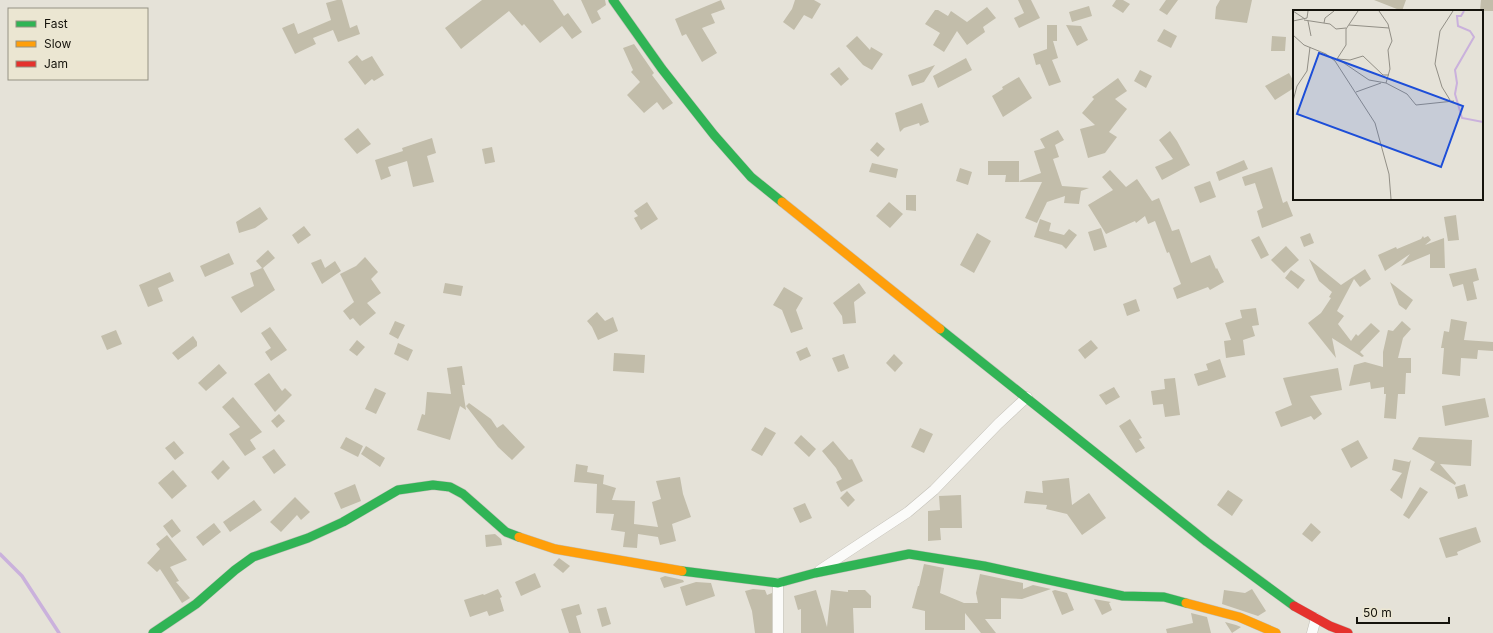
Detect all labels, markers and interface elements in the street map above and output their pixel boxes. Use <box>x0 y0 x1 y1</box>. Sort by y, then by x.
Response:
legend <box>8 8 148 80</box>
inset map <box>1293 10 1483 200</box>
text: Fast <box>44 16 68 31</box>
text: Slow <box>44 36 72 51</box>
text: Jam <box>44 56 68 71</box>
scale bar <box>1357 599 1449 625</box>
text: 50 m <box>1363 605 1392 620</box>

